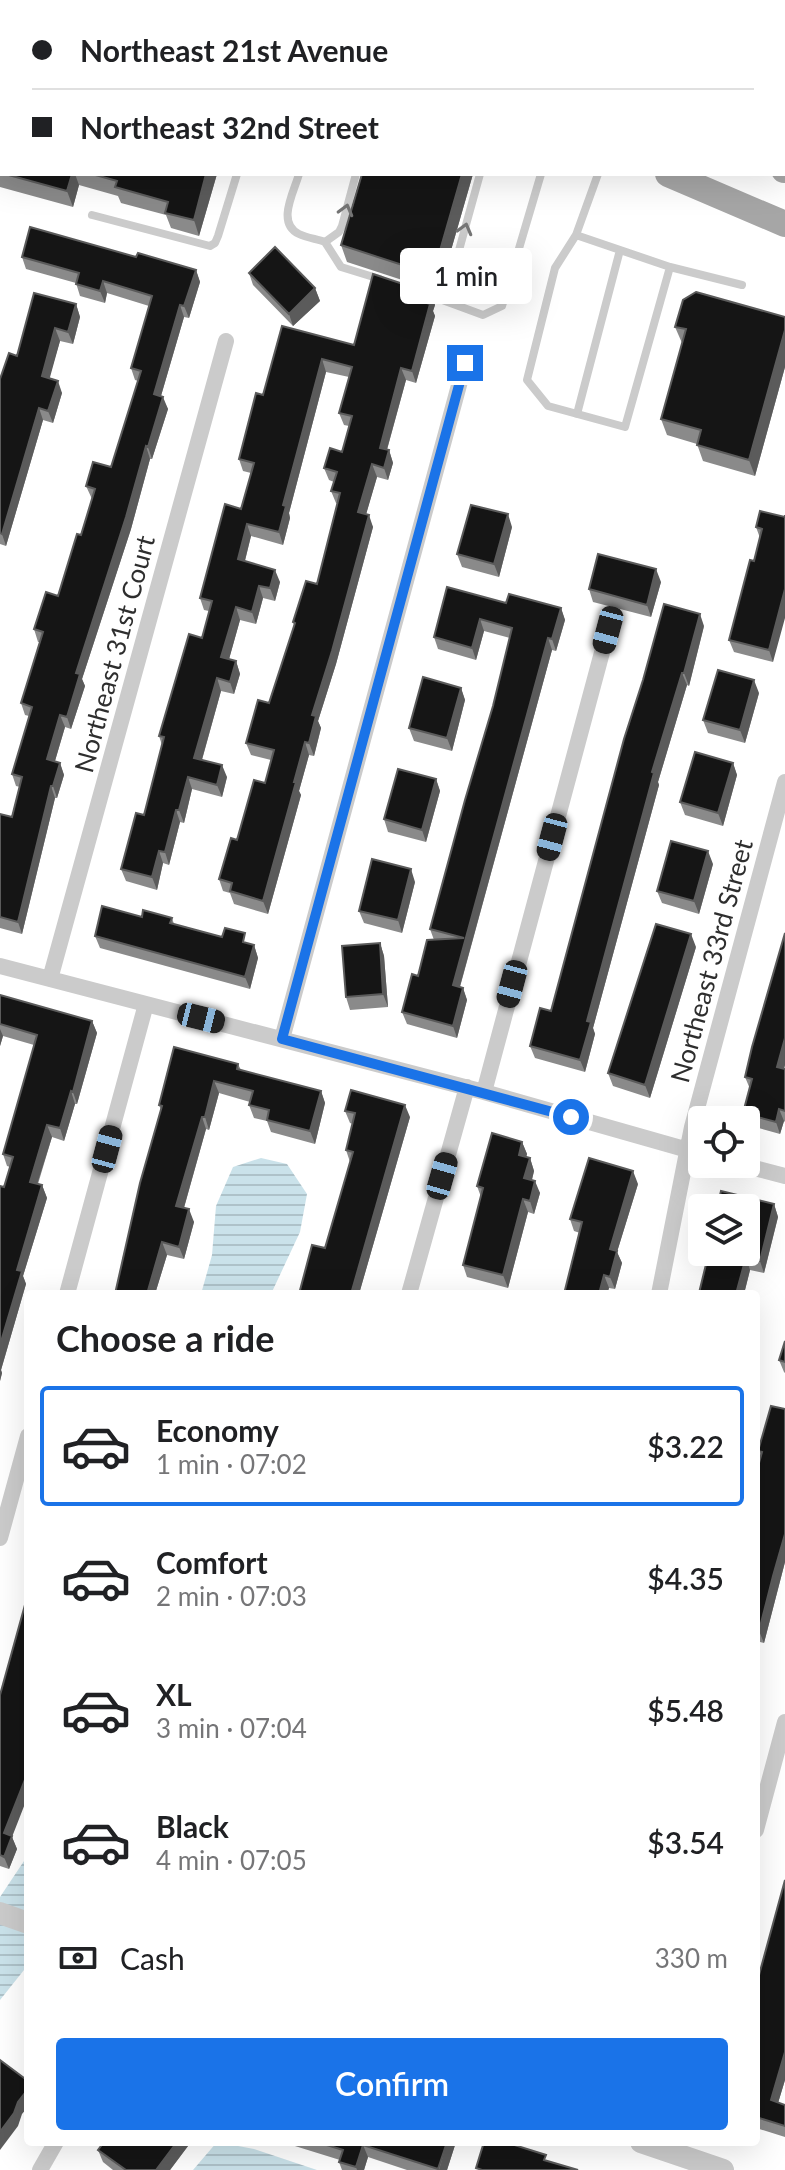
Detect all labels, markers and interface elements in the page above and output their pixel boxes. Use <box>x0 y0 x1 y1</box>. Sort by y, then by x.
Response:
text: Northeast 21st Avenue <box>80 32 388 68</box>
text: Northeast 32nd Street <box>80 109 379 145</box>
one-way arrow <box>337 204 354 218</box>
one-way arrow <box>455 223 472 237</box>
callout: 1 min <box>399 247 531 303</box>
text: 1 min <box>434 260 498 292</box>
route end <box>447 345 483 381</box>
street label: Northeast 31st Court <box>67 531 161 776</box>
car <box>590 604 626 656</box>
car <box>534 811 570 863</box>
street label: Northeast 33rd Street <box>663 835 759 1086</box>
car <box>494 958 530 1010</box>
car <box>175 1001 227 1035</box>
route start <box>553 1099 589 1135</box>
map controls <box>688 1106 760 1266</box>
button: locate <box>688 1106 760 1178</box>
car <box>89 1123 125 1175</box>
car <box>424 1150 460 1202</box>
button: layers <box>688 1194 760 1266</box>
text: Choose a ride <box>56 1316 275 1360</box>
icon: car <box>60 1410 132 1482</box>
text: Economy <box>156 1412 279 1448</box>
text: $3.22 <box>647 1428 724 1464</box>
text: 1 min · 07:02 <box>156 1448 307 1480</box>
icon: car <box>60 1542 132 1614</box>
text: Comfort <box>156 1544 268 1580</box>
text: $4.35 <box>647 1560 724 1596</box>
text: 2 min · 07:03 <box>156 1580 307 1612</box>
icon: car <box>60 1674 132 1746</box>
text: XL <box>156 1676 192 1712</box>
text: $5.48 <box>647 1692 724 1728</box>
text: 3 min · 07:04 <box>156 1712 307 1744</box>
icon: car <box>60 1806 132 1878</box>
text: Black <box>156 1808 229 1844</box>
text: $3.54 <box>647 1824 724 1860</box>
text: 4 min · 07:05 <box>156 1844 307 1876</box>
icon: cash <box>56 1936 100 1980</box>
text: Cash <box>120 1940 185 1976</box>
text: 330 m <box>655 1942 728 1974</box>
button: Confirm <box>56 2038 728 2130</box>

